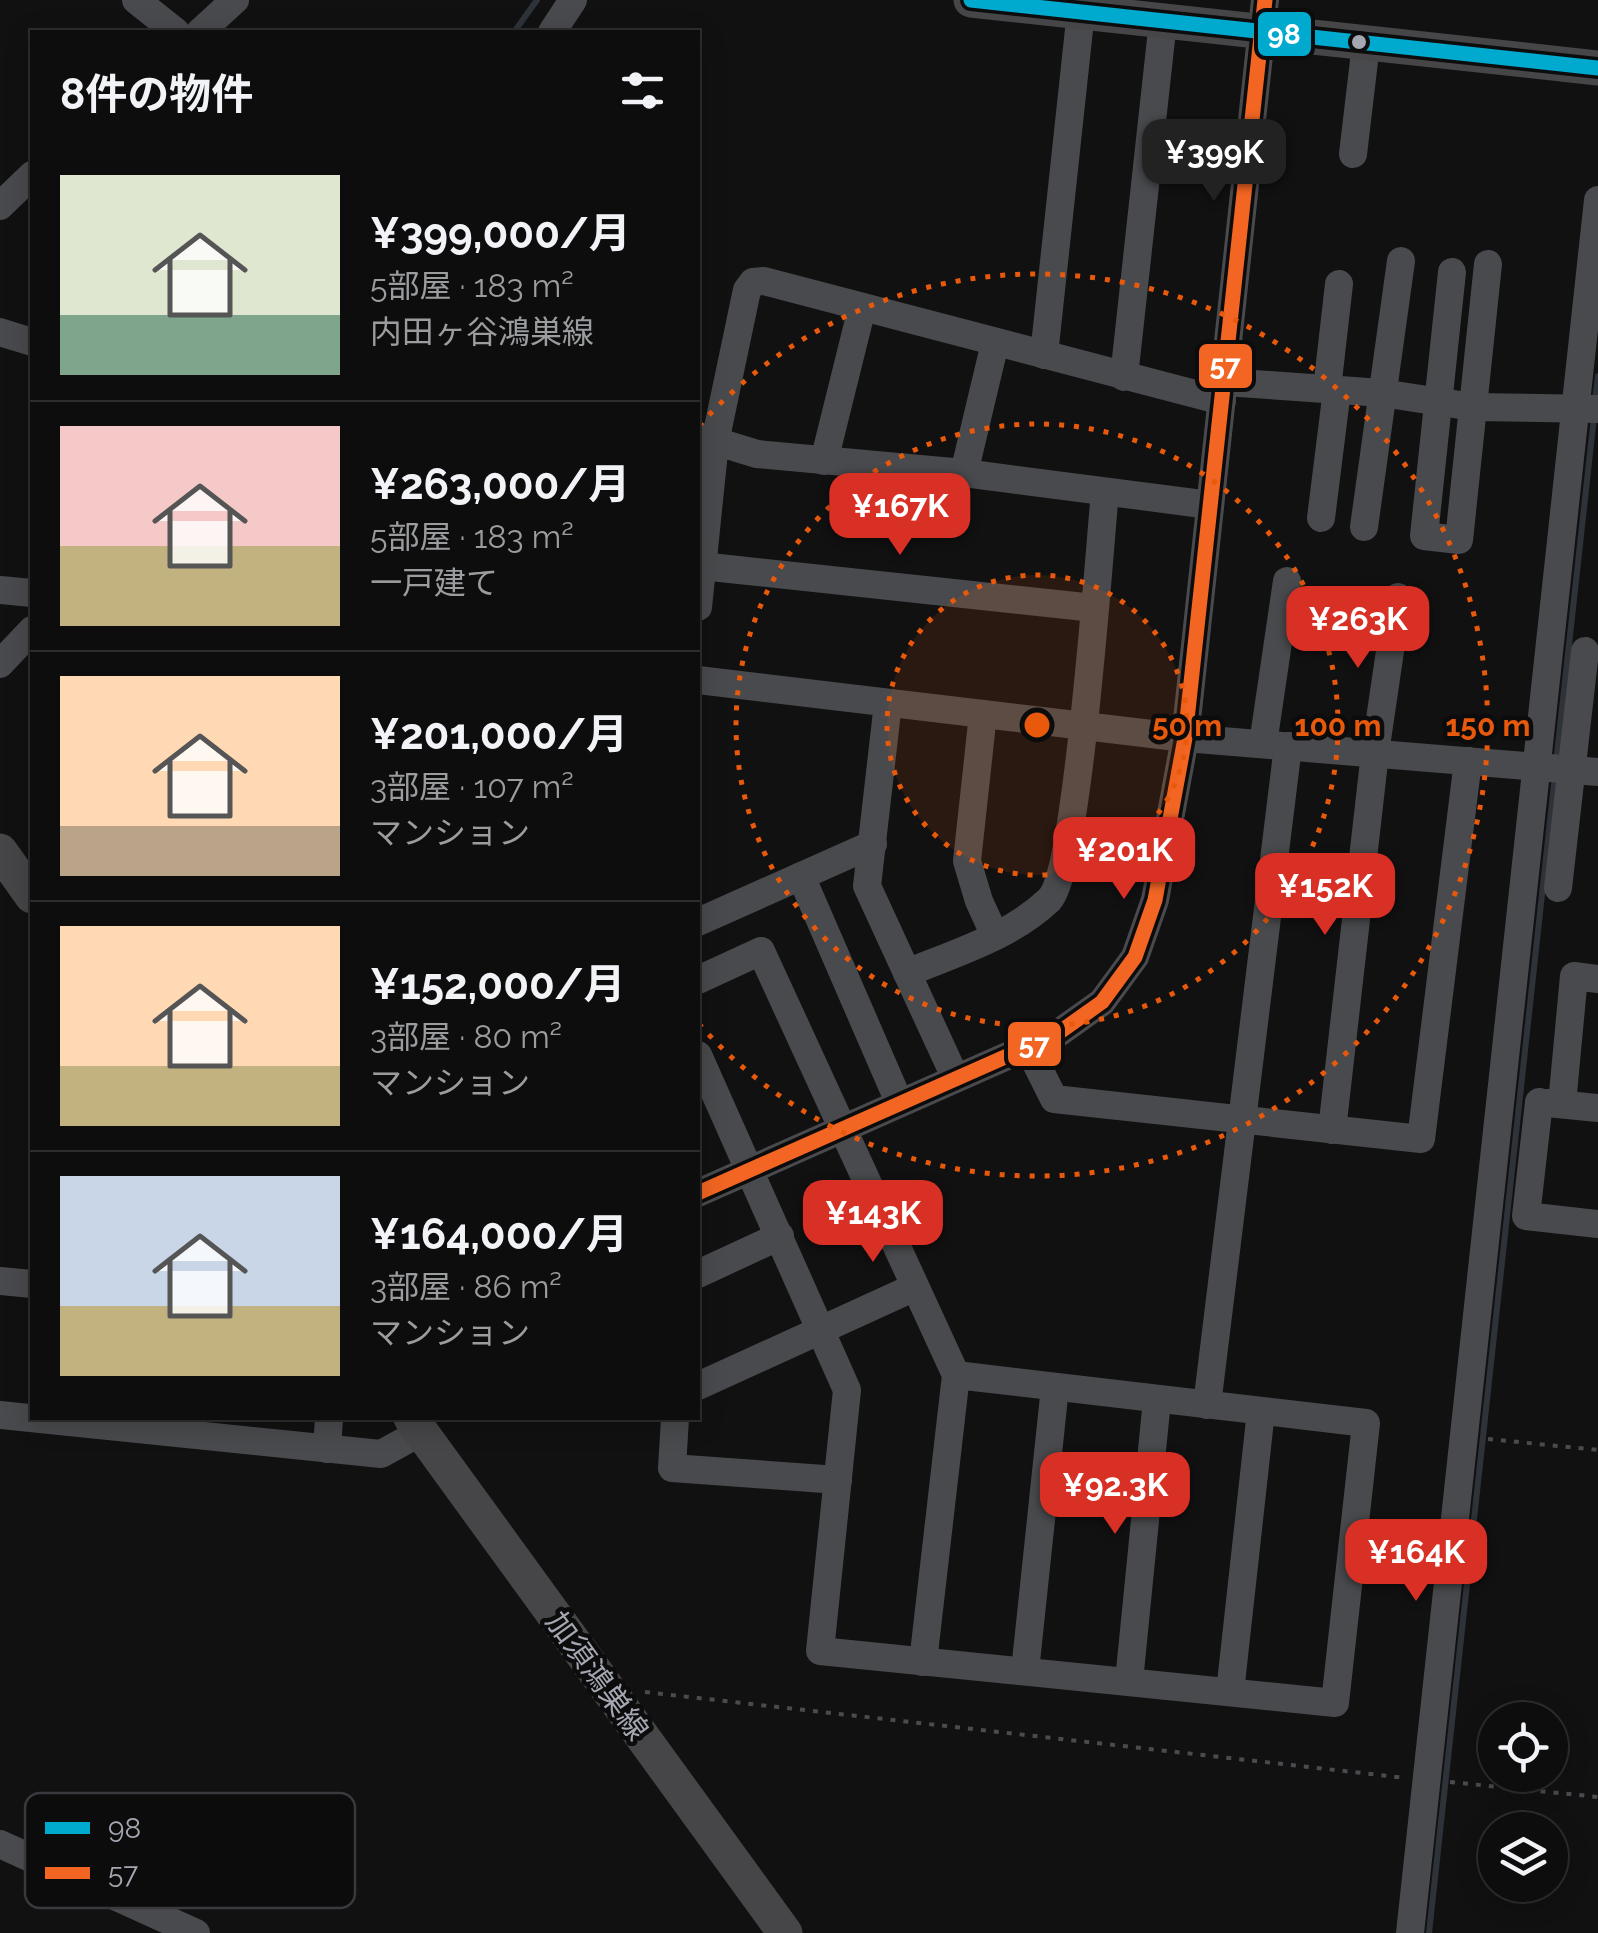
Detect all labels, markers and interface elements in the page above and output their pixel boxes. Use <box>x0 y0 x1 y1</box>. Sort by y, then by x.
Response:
line badge: 98 <box>1256 10 1313 58</box>
text: 98 <box>1267 18 1301 51</box>
unlabelled marker <box>1349 32 1369 52</box>
icon: filters <box>615 63 670 118</box>
text: 8件の物件 <box>60 70 253 119</box>
pin: ¥399K <box>1144 119 1284 204</box>
text: ¥399K <box>1164 133 1264 170</box>
text: ¥399,000/月 <box>370 209 631 258</box>
icon: home <box>140 215 260 335</box>
text: 5部屋 · 183 m² <box>370 267 574 304</box>
text: 内田ヶ谷鴻巣線 <box>370 313 594 350</box>
line badge: 57 <box>1197 342 1254 390</box>
text: 57 <box>1209 349 1241 382</box>
text: ¥263,000/月 <box>370 460 630 509</box>
icon: home <box>140 466 260 586</box>
pin: ¥167K <box>830 473 970 558</box>
text: ¥167K <box>851 487 949 524</box>
text: 5部屋 · 183 m² <box>370 518 574 555</box>
text: 一戸建て <box>370 564 498 601</box>
pin: ¥263K <box>1288 586 1428 671</box>
text: ¥263K <box>1308 600 1408 637</box>
centre of rings <box>1019 707 1055 743</box>
text: 50 m <box>1152 708 1222 743</box>
text: 100 m <box>1295 708 1381 743</box>
text: 150 m <box>1446 708 1531 743</box>
text: ¥201,000/月 <box>370 710 628 759</box>
icon: home <box>140 716 260 836</box>
text: 3部屋 · 107 m² <box>370 768 574 805</box>
text: マンション <box>370 814 530 851</box>
pin: ¥201K <box>1054 817 1194 902</box>
text: ¥201K <box>1075 831 1173 868</box>
pin: ¥152K <box>1255 853 1395 938</box>
text: ¥152K <box>1277 867 1373 904</box>
text: ¥152,000/月 <box>370 960 626 1009</box>
icon: home <box>140 966 260 1086</box>
text: 3部屋 · 80 m² <box>370 1018 562 1055</box>
line badge: 57 <box>1006 1020 1063 1068</box>
text: 57 <box>1018 1028 1050 1061</box>
text: マンション <box>370 1064 530 1101</box>
pin: ¥143K <box>803 1180 943 1265</box>
text: ¥143K <box>825 1194 921 1231</box>
text: ¥164,000/月 <box>370 1210 628 1259</box>
icon: home <box>140 1216 260 1336</box>
text: 3部屋 · 86 m² <box>370 1268 562 1305</box>
text: マンション <box>370 1314 530 1351</box>
pin: ¥92.3K <box>1034 1452 1196 1537</box>
text: ¥92.3K <box>1062 1466 1168 1503</box>
pin: ¥164K <box>1346 1519 1486 1604</box>
text: ¥164K <box>1367 1533 1465 1570</box>
street label: 加須鴻巣線 <box>539 1605 656 1747</box>
map controls <box>1478 1702 1568 1902</box>
button: locate <box>1478 1702 1568 1792</box>
legend <box>25 1793 355 1908</box>
text: 98 <box>108 1812 141 1845</box>
button: layers <box>1478 1812 1568 1902</box>
text: 57 <box>108 1857 138 1890</box>

